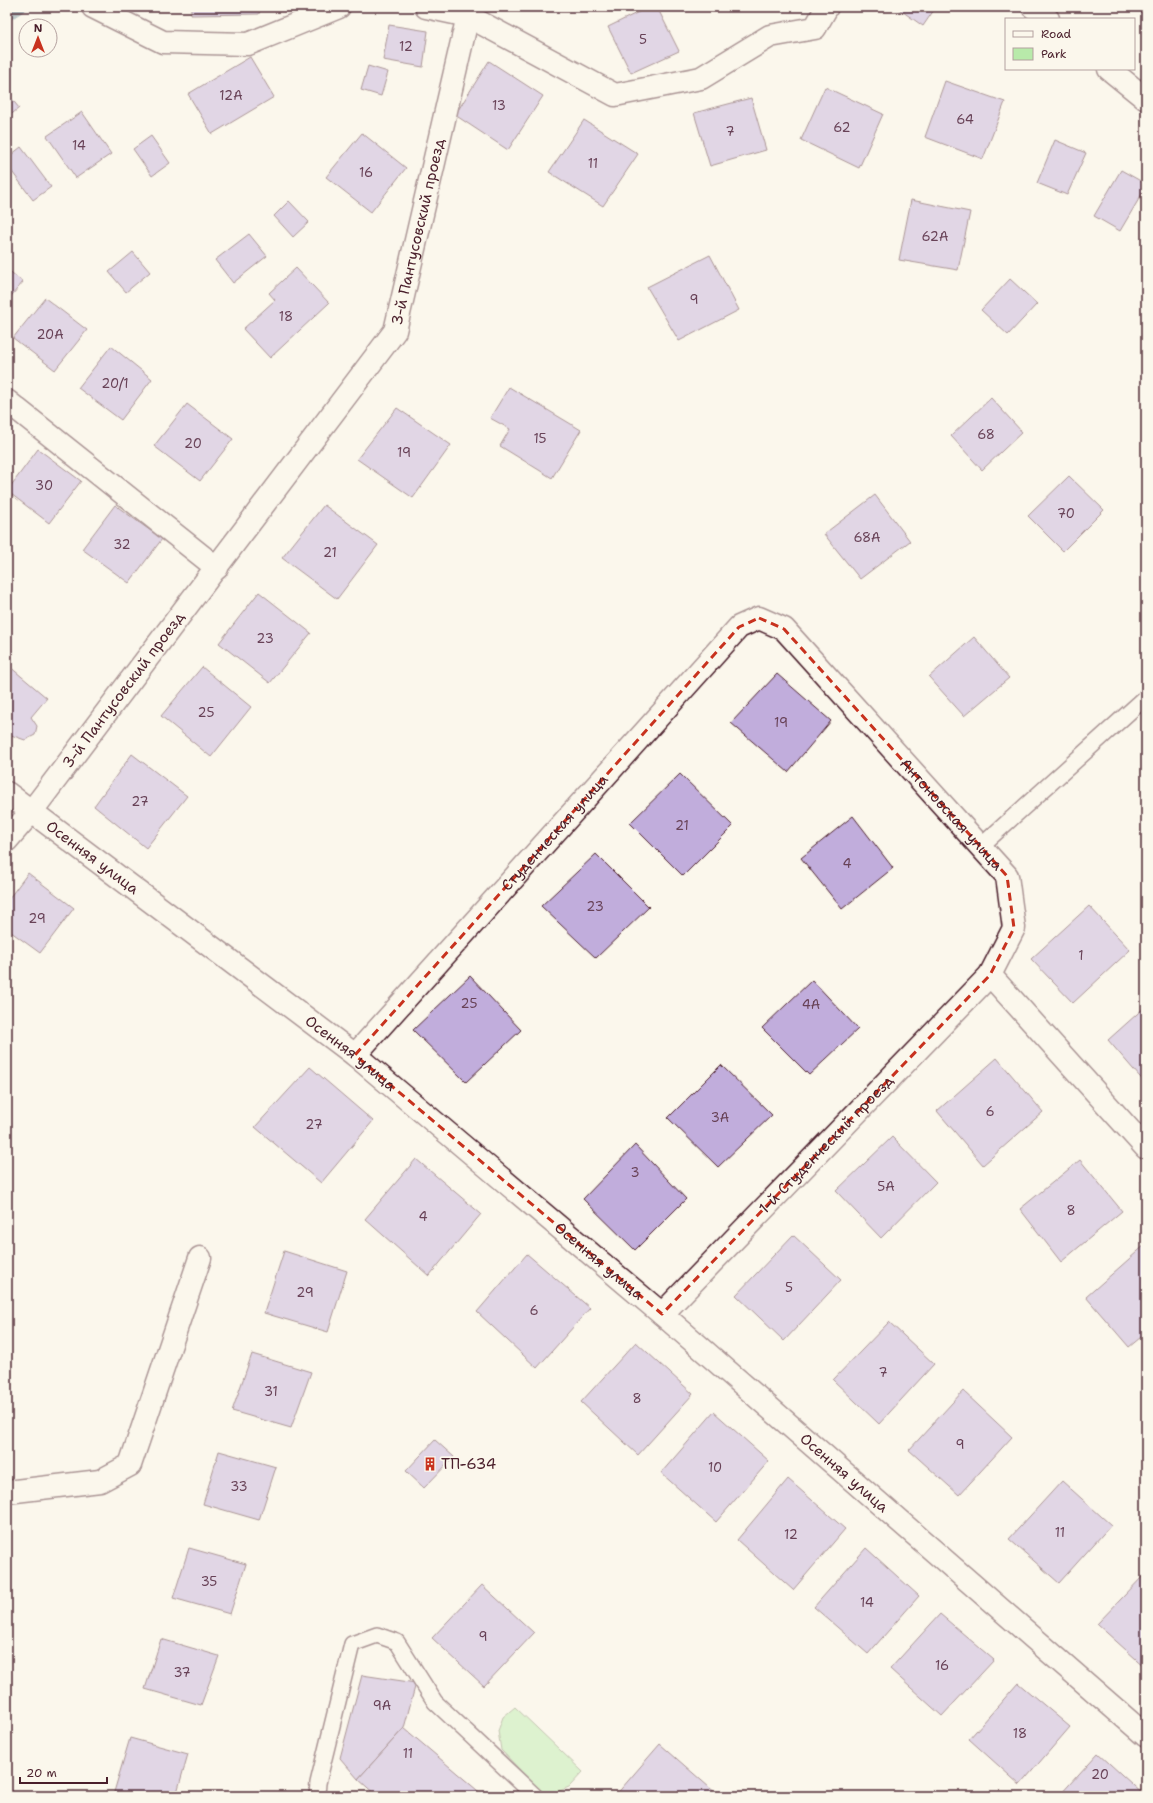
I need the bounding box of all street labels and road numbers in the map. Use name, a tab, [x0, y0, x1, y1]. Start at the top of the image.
street label: 3-й Пантусовский проезд	[387, 136, 449, 327]
street label: 3-й Пантусовский проезд	[58, 607, 189, 772]
street label: Антоновская улица	[895, 754, 1008, 875]
street label: Студенческая улица	[497, 769, 613, 895]
street label: Осенняя улица	[42, 816, 143, 899]
street label: Осенняя улица	[301, 1011, 401, 1096]
street label: 1-й Студенческий проезд	[754, 1070, 898, 1218]
street label: Осенняя улица	[550, 1217, 649, 1305]
street label: Осенняя улица	[796, 1429, 893, 1517]

